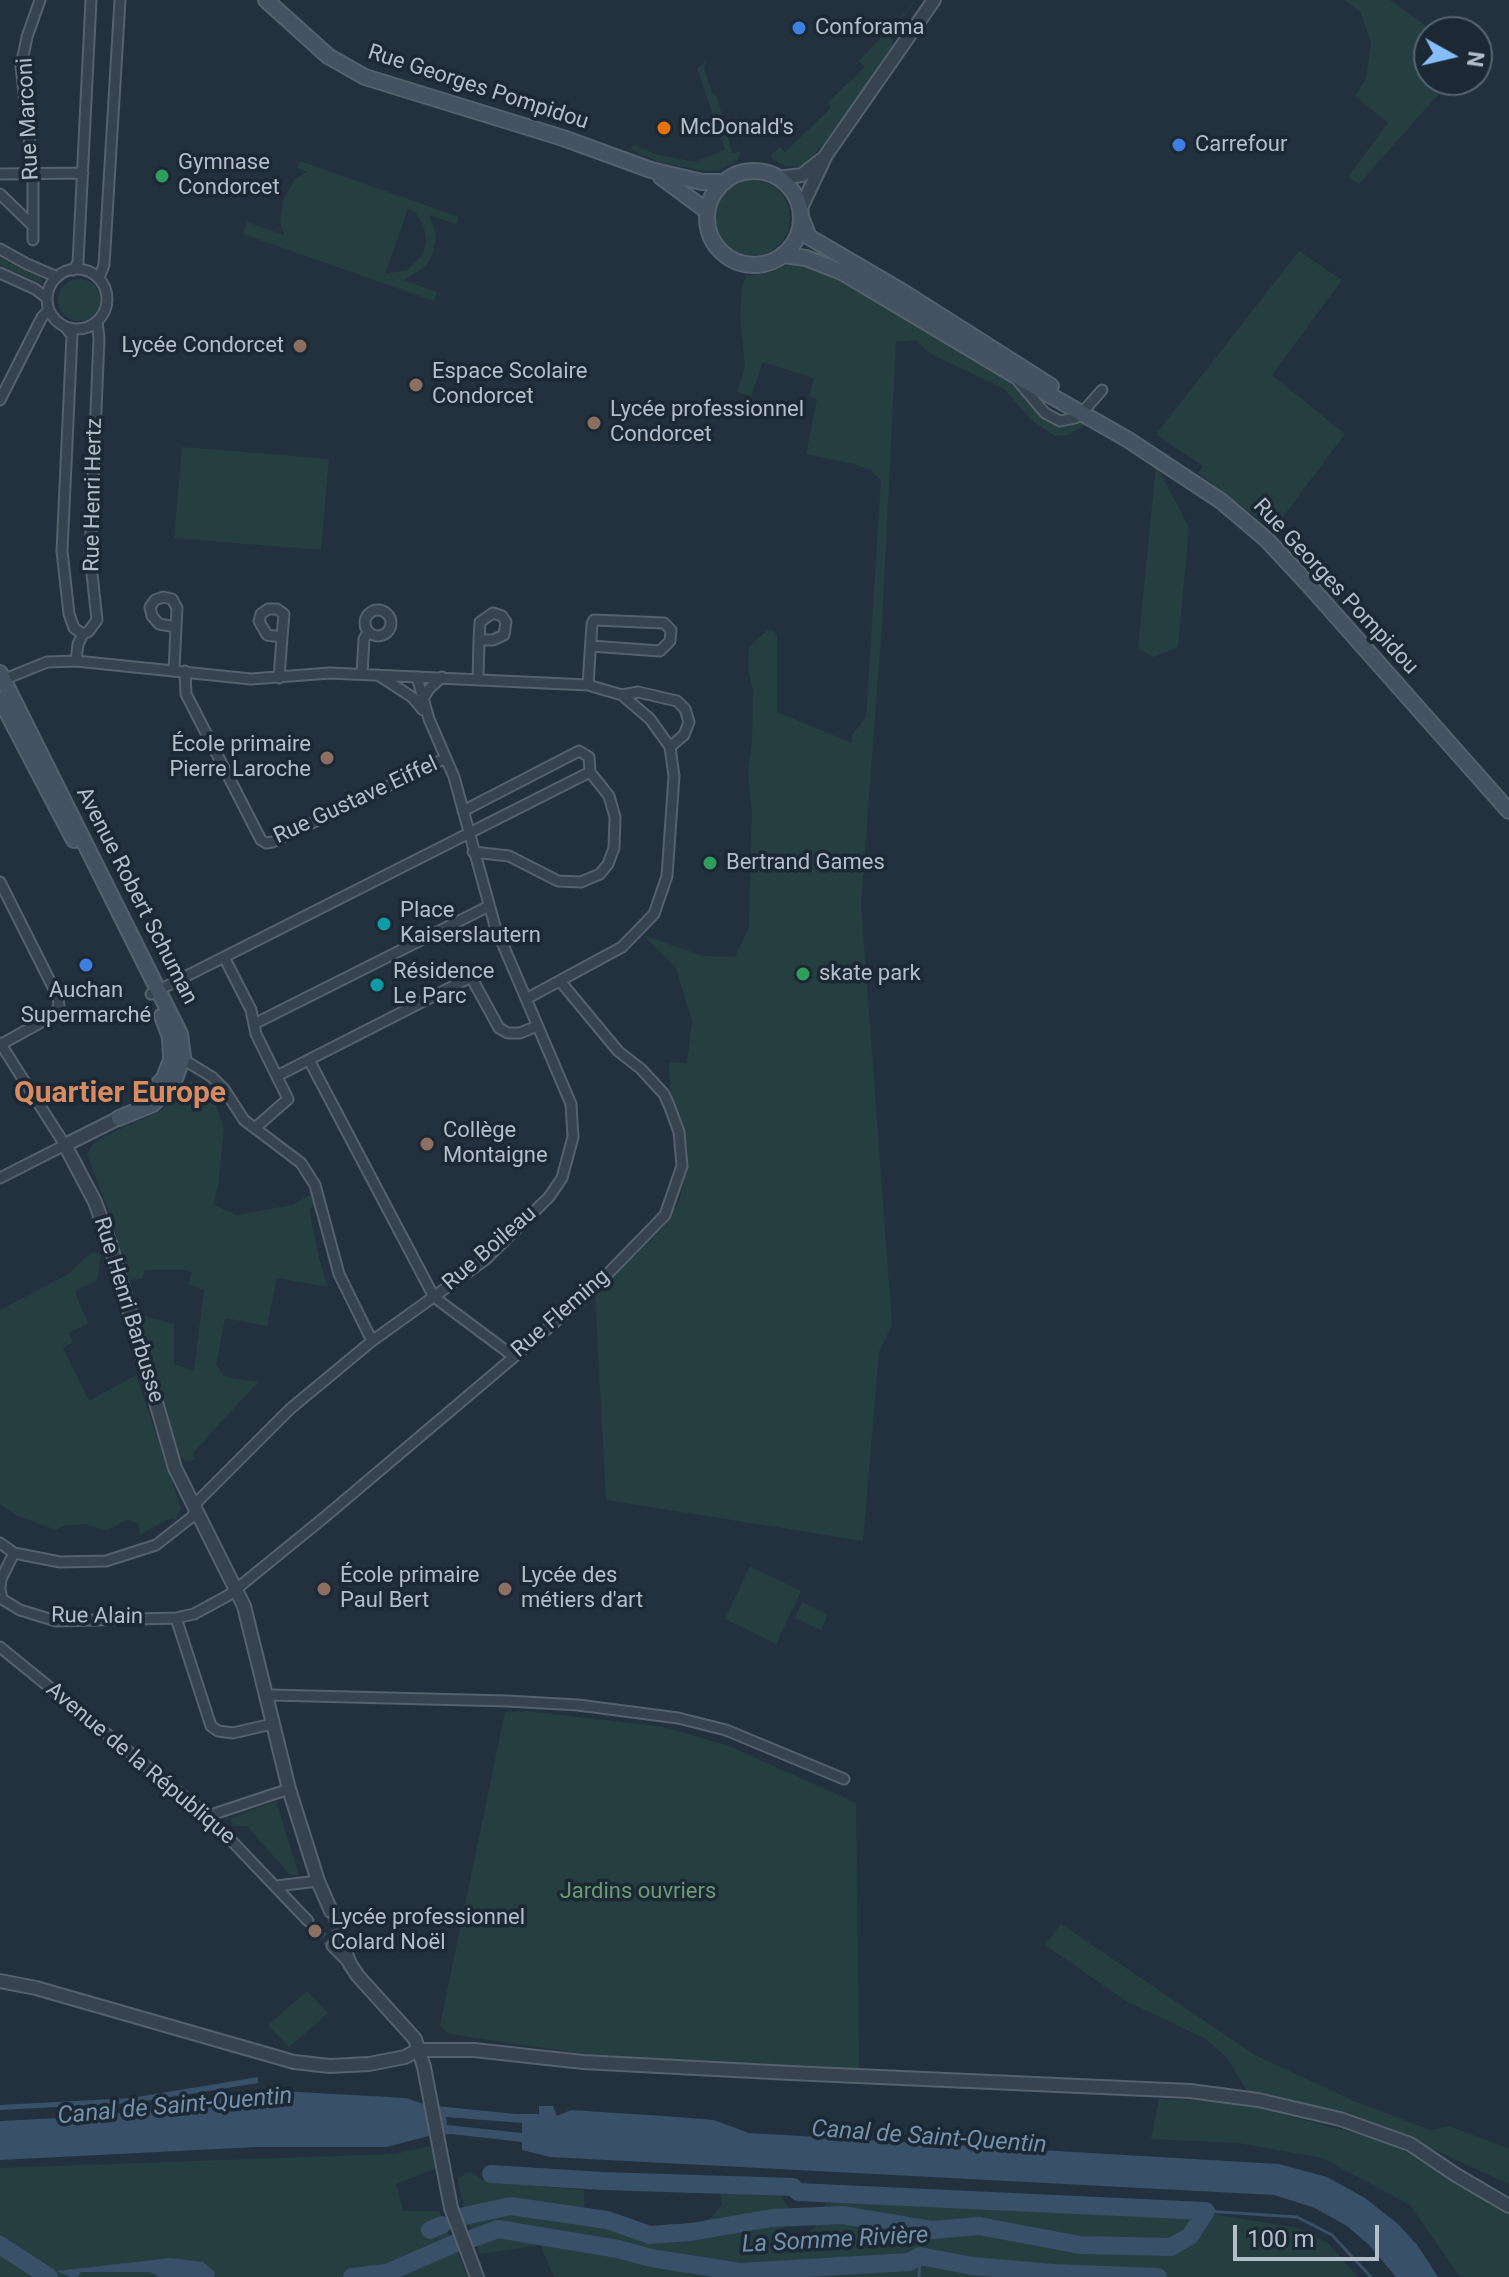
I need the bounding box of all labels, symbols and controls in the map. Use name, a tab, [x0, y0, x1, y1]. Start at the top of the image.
place label: Conforama	[815, 15, 924, 41]
north arrow	[1413, 16, 1493, 96]
marker: Conforama	[790, 19, 808, 37]
street label: Rue Georges Pompidou	[364, 40, 592, 136]
text: N	[1462, 50, 1489, 69]
street label: Rue Marconi	[13, 57, 45, 181]
place label: McDonald's	[680, 115, 794, 141]
marker: McDonald's	[655, 119, 673, 137]
place label: Carrefour	[1195, 132, 1287, 158]
marker: Carrefour	[1170, 136, 1188, 154]
place label: Gymnase Condorcet	[178, 150, 280, 202]
marker: Gymnase Condorcet	[153, 167, 171, 185]
place label: Lycée Condorcet	[121, 333, 284, 359]
marker: Lycée Condorcet	[291, 337, 309, 355]
place label: Espace Scolaire Condorcet	[432, 359, 588, 410]
marker: Espace Scolaire Condorcet	[407, 376, 425, 394]
place label: Lycée professionnel Condorcet	[610, 397, 804, 448]
marker: Lycée professionnel Condorcet	[585, 414, 603, 432]
street label: Rue Henri Hertz	[79, 418, 109, 572]
street label: Rue Georges Pompidou	[1247, 494, 1423, 680]
place label: École primaire Pierre Laroche	[169, 732, 311, 784]
marker: École primaire Pierre Laroche	[318, 749, 336, 767]
street label: Rue Gustave Eiffel	[270, 751, 442, 851]
street label: Avenue Robert Schuman	[70, 783, 202, 1009]
place label: Bertrand Games	[726, 850, 885, 876]
marker: Bertrand Games	[701, 854, 719, 872]
place label: Place Kaiserslautern	[400, 898, 541, 950]
marker: Place Kaiserslautern	[375, 915, 393, 933]
marker: Auchan Supermarché	[77, 956, 95, 974]
place label: Résidence Le Parc	[393, 959, 494, 1010]
place label: skate park	[819, 961, 921, 987]
marker: skate park	[794, 965, 812, 983]
marker: Résidence Le Parc	[368, 976, 386, 994]
place label: Auchan Supermarché	[21, 978, 151, 1030]
district label: Quartier Europe	[14, 1076, 226, 1112]
place label: Collège Montaigne	[443, 1118, 548, 1170]
marker: Collège Montaigne	[418, 1135, 436, 1153]
street label: Rue Boileau	[438, 1201, 542, 1297]
street label: Rue Henri Barbusse	[87, 1214, 169, 1406]
street label: Rue Fleming	[507, 1264, 615, 1364]
place label: École primaire Paul Bert	[340, 1563, 480, 1614]
place label: Lycée des métiers d'art	[521, 1563, 643, 1614]
marker: École primaire Paul Bert	[315, 1580, 333, 1598]
marker: Lycée des métiers d'art	[496, 1580, 514, 1598]
street label: Rue Alain	[51, 1603, 143, 1631]
street label: Avenue de la République	[40, 1677, 240, 1851]
park label: Jardins ouvriers	[560, 1879, 716, 1905]
place label: Lycée professionnel Colard Noël	[331, 1905, 525, 1956]
marker: Lycée professionnel Colard Noël	[306, 1922, 324, 1940]
water label: Canal de Saint-Quentin	[56, 2082, 294, 2132]
water label: Canal de Saint-Quentin	[811, 2115, 1047, 2161]
scale bar	[1237, 2209, 1383, 2259]
water label: La Somme Rivière	[741, 2222, 929, 2260]
text: 100 m	[1247, 2225, 1314, 2253]

